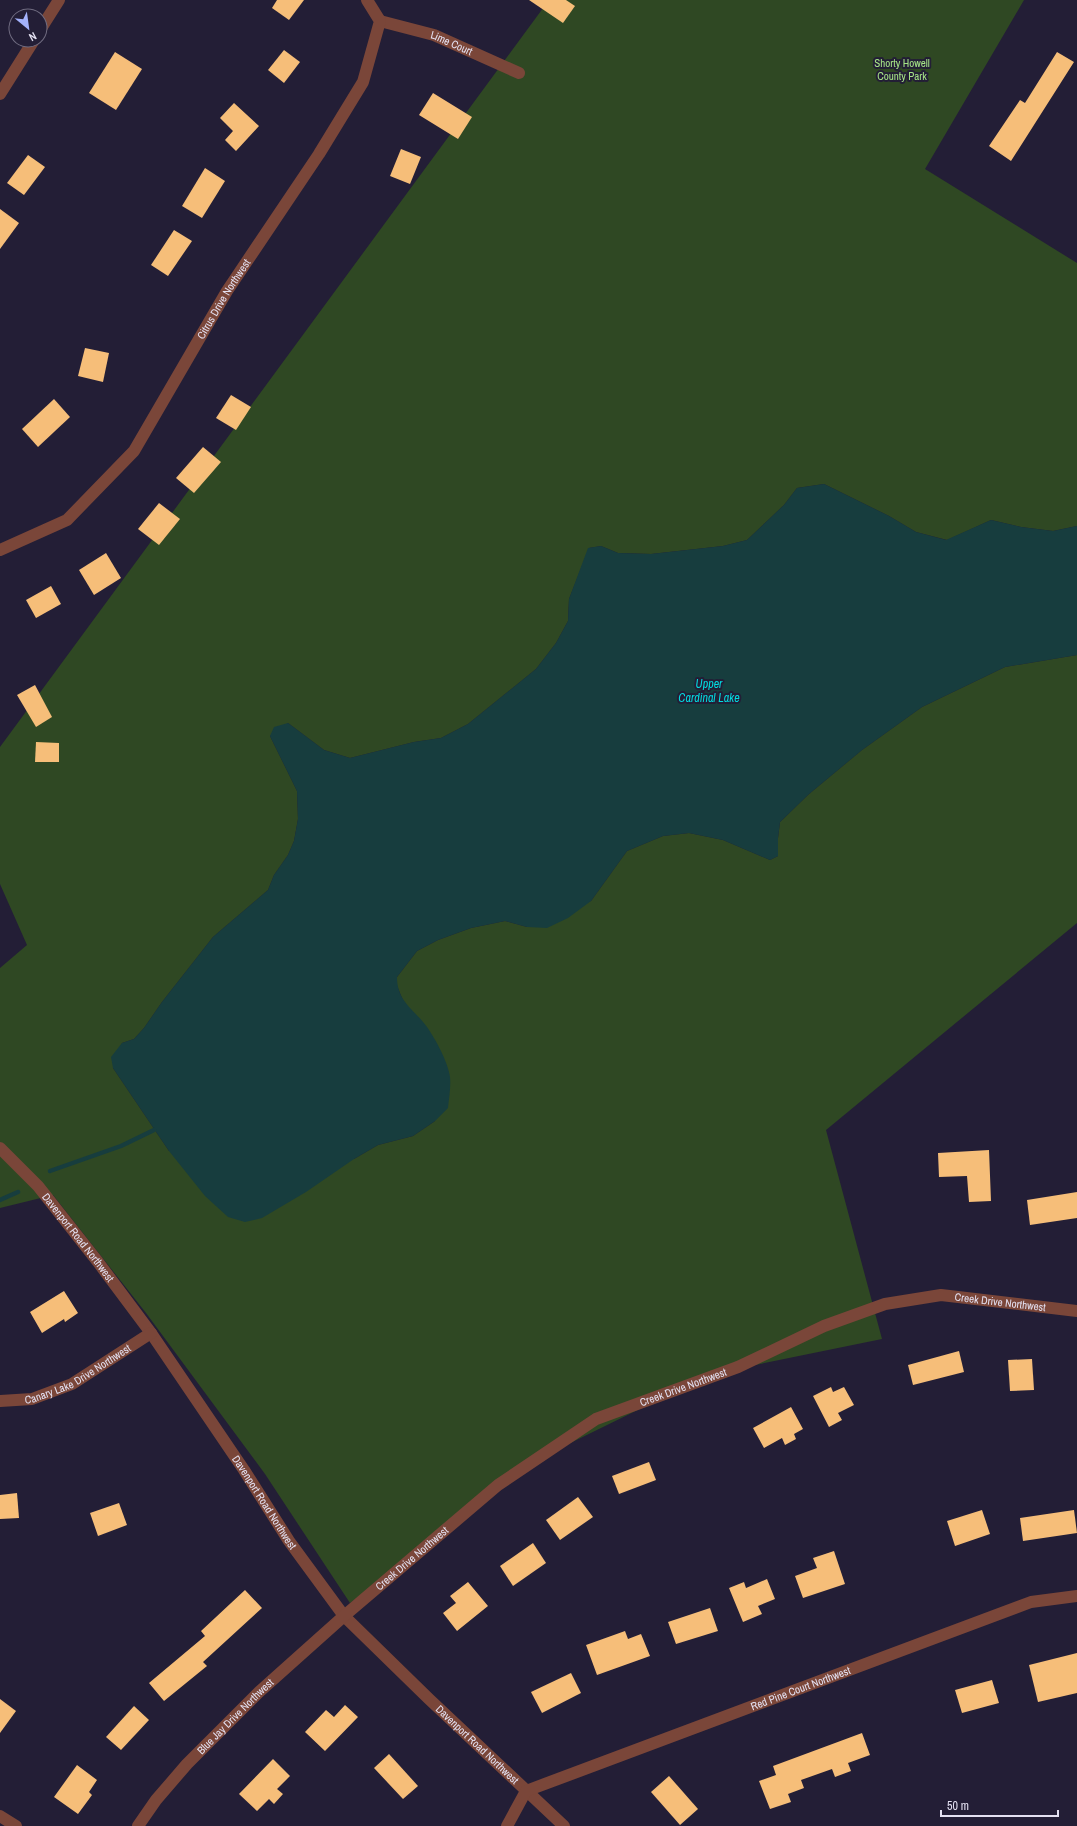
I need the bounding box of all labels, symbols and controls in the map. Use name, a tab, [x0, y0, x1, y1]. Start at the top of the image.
north arrow	[8, 8, 48, 48]
street label: Lime Court	[429, 27, 475, 59]
text: N	[27, 29, 39, 44]
park label: Shorty Howell County Park	[874, 56, 930, 83]
street label: Citrus Drive Northwest	[194, 256, 254, 342]
water label: Upper Cardinal Lake	[678, 676, 740, 706]
street label: Davenport Road Northwest	[39, 1190, 118, 1285]
street label: Creek Drive Northwest	[954, 1290, 1047, 1314]
street label: Canary Lake Drive Northwest	[24, 1341, 134, 1406]
street label: Creek Drive Northwest	[638, 1365, 729, 1409]
street label: Davenport Road Northwest	[229, 1453, 300, 1553]
street label: Creek Drive Northwest	[372, 1523, 452, 1593]
street label: Red Pine Court Northwest	[749, 1663, 853, 1713]
street label: Blue Jay Drive Northwest	[194, 1675, 277, 1757]
street label: Davenport Road Northwest	[433, 1702, 522, 1787]
scale bar	[941, 1792, 1058, 1818]
text: 50 m	[947, 1798, 969, 1814]

